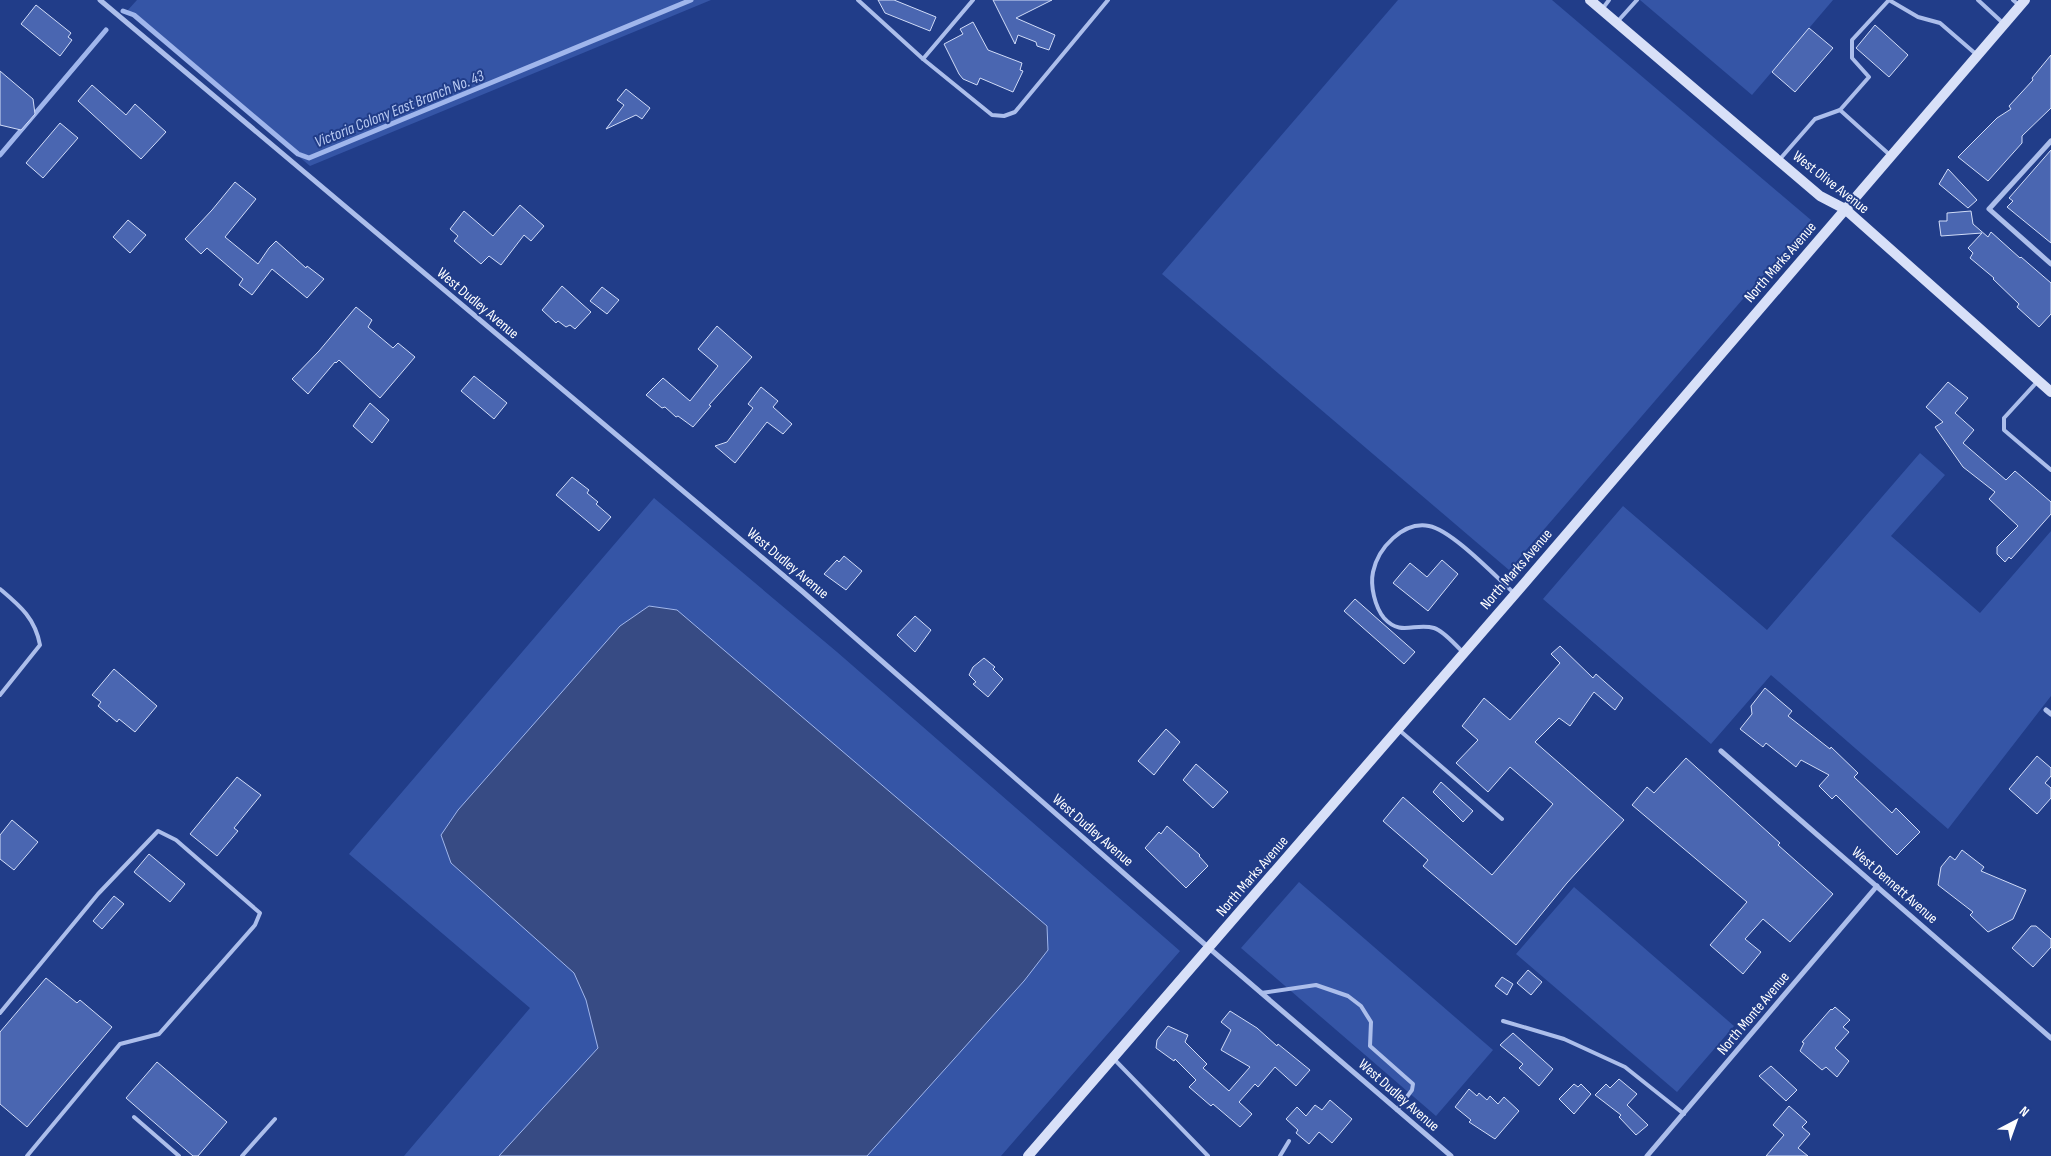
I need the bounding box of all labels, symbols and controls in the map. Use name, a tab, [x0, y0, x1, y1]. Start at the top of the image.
water label: Victoria Colony East Branch No. 43	[312, 67, 487, 152]
street label: West Olive Avenue	[1789, 147, 1873, 218]
street label: North Marks Avenue	[1740, 218, 1821, 307]
street label: West Dudley Avenue	[433, 264, 523, 343]
street label: West Dudley Avenue	[743, 524, 833, 603]
street label: North Marks Avenue	[1476, 525, 1557, 614]
street label: West Dudley Avenue	[1048, 790, 1137, 871]
street label: North Marks Avenue	[1212, 832, 1293, 921]
street label: West Dennett Avenue	[1848, 843, 1942, 928]
street label: North Monte Avenue	[1713, 968, 1794, 1059]
street label: West Dudley Avenue	[1354, 1055, 1443, 1136]
north arrow	[1991, 1096, 2041, 1146]
text: N	[2016, 1103, 2033, 1120]

